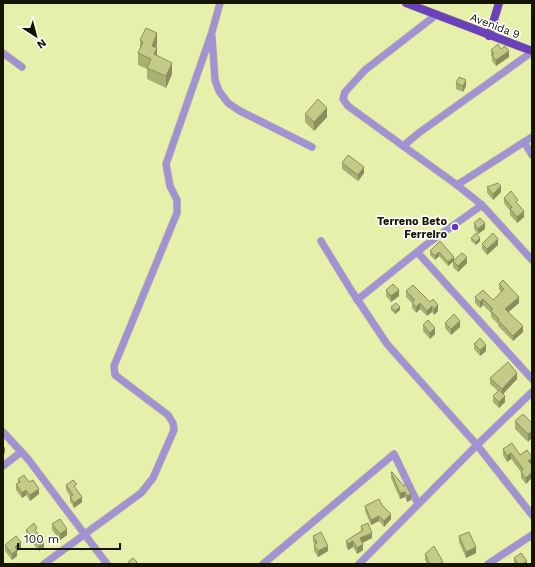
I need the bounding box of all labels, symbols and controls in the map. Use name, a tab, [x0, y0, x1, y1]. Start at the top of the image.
street label: Avenida 9	[468, 11, 522, 41]
north arrow	[16, 16, 56, 56]
text: N	[34, 36, 49, 51]
place label: Terreno Beto Ferreiro	[377, 215, 447, 241]
marker: Terreno Beto Ferreiro	[450, 222, 460, 232]
scale bar	[18, 525, 120, 551]
text: 100 m	[24, 532, 59, 546]

